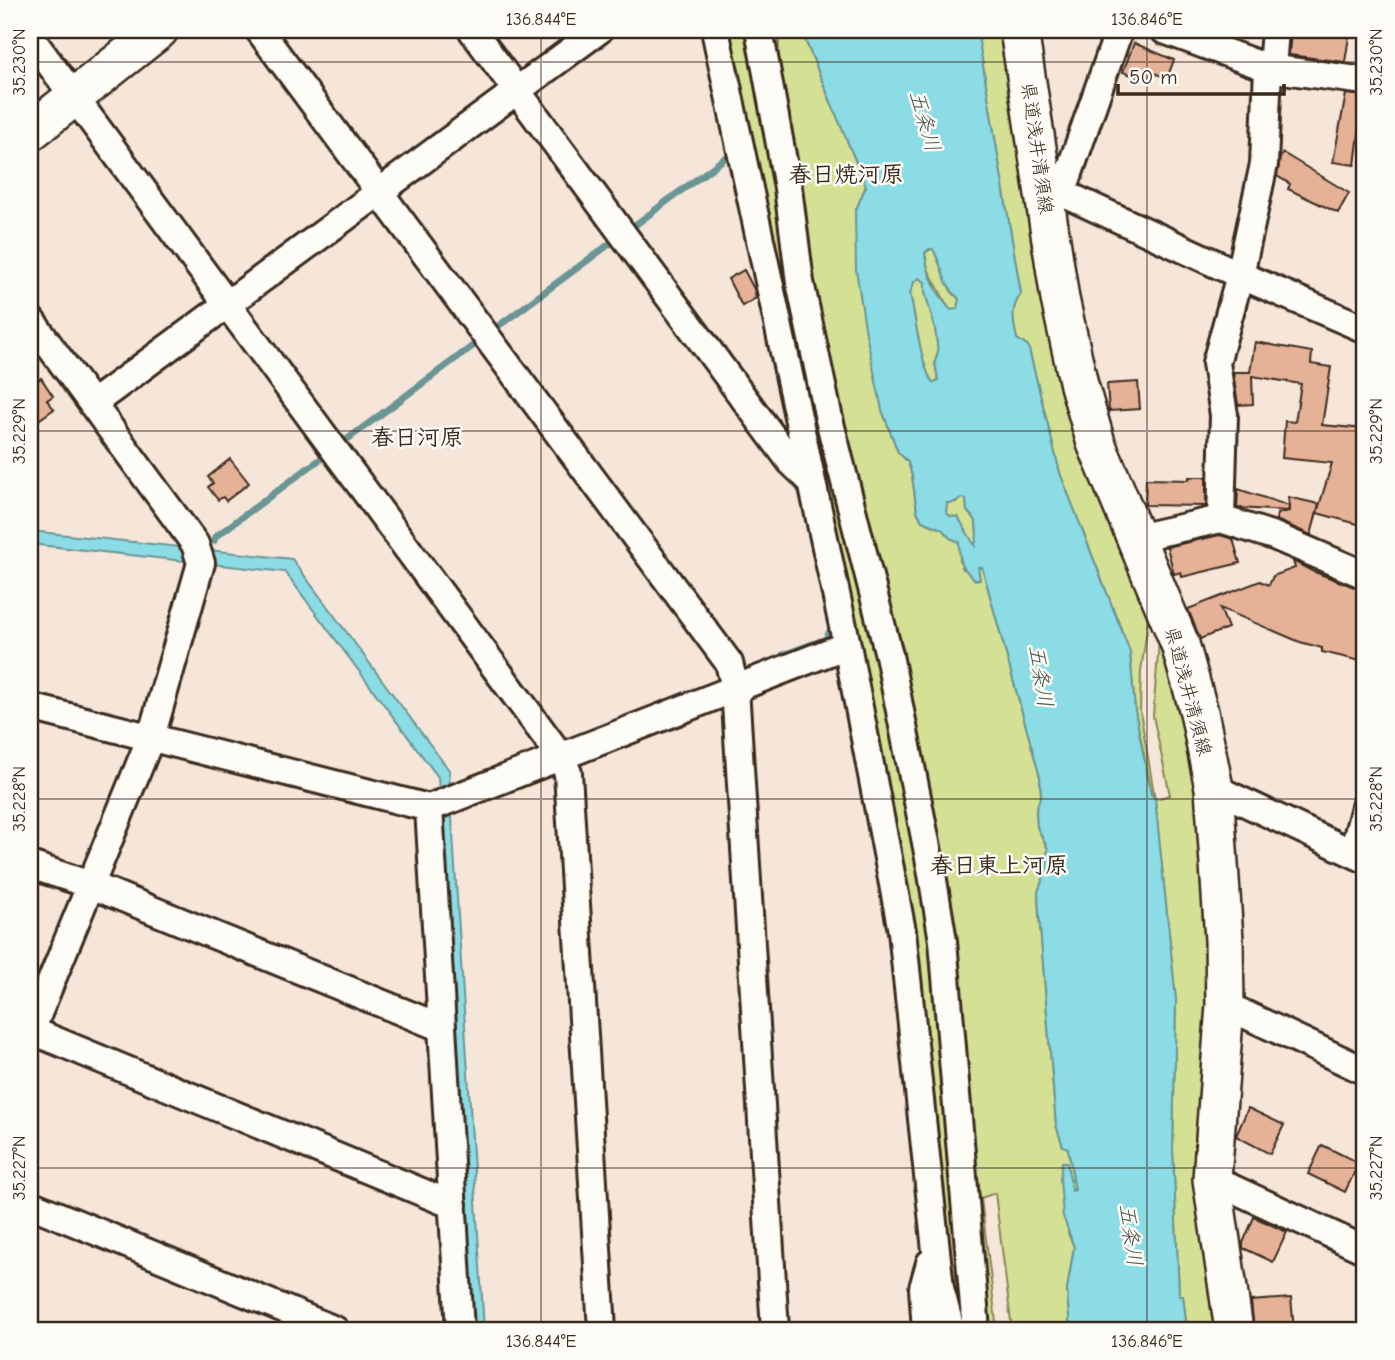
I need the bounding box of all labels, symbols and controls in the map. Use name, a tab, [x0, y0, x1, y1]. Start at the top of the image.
text: 136.844°E	[506, 9, 577, 30]
text: 136.846°E	[1111, 9, 1183, 30]
text: 35.230°N	[9, 28, 30, 96]
text: 35.230°N	[1366, 28, 1387, 96]
scale bar	[1118, 52, 1285, 96]
text: 50 m	[1129, 65, 1178, 89]
street label: 県道浅井清須線	[1017, 81, 1057, 216]
water label: 五条川	[905, 87, 945, 155]
district label: 春日焼河原	[789, 161, 904, 188]
text: 35.229°N	[9, 398, 30, 464]
text: 35.229°N	[1366, 398, 1387, 464]
district label: 春日河原	[371, 424, 463, 451]
street label: 県道浅井清須線	[1160, 624, 1216, 758]
water label: 五条川	[1024, 643, 1058, 709]
text: 35.228°N	[9, 766, 30, 832]
text: 35.228°N	[1366, 766, 1387, 832]
district label: 春日東上河原	[930, 852, 1068, 879]
text: 35.227°N	[9, 1135, 30, 1201]
text: 35.227°N	[1366, 1135, 1387, 1201]
water label: 五条川	[1115, 1202, 1147, 1268]
text: 136.844°E	[506, 1331, 577, 1352]
text: 136.846°E	[1111, 1331, 1183, 1352]

